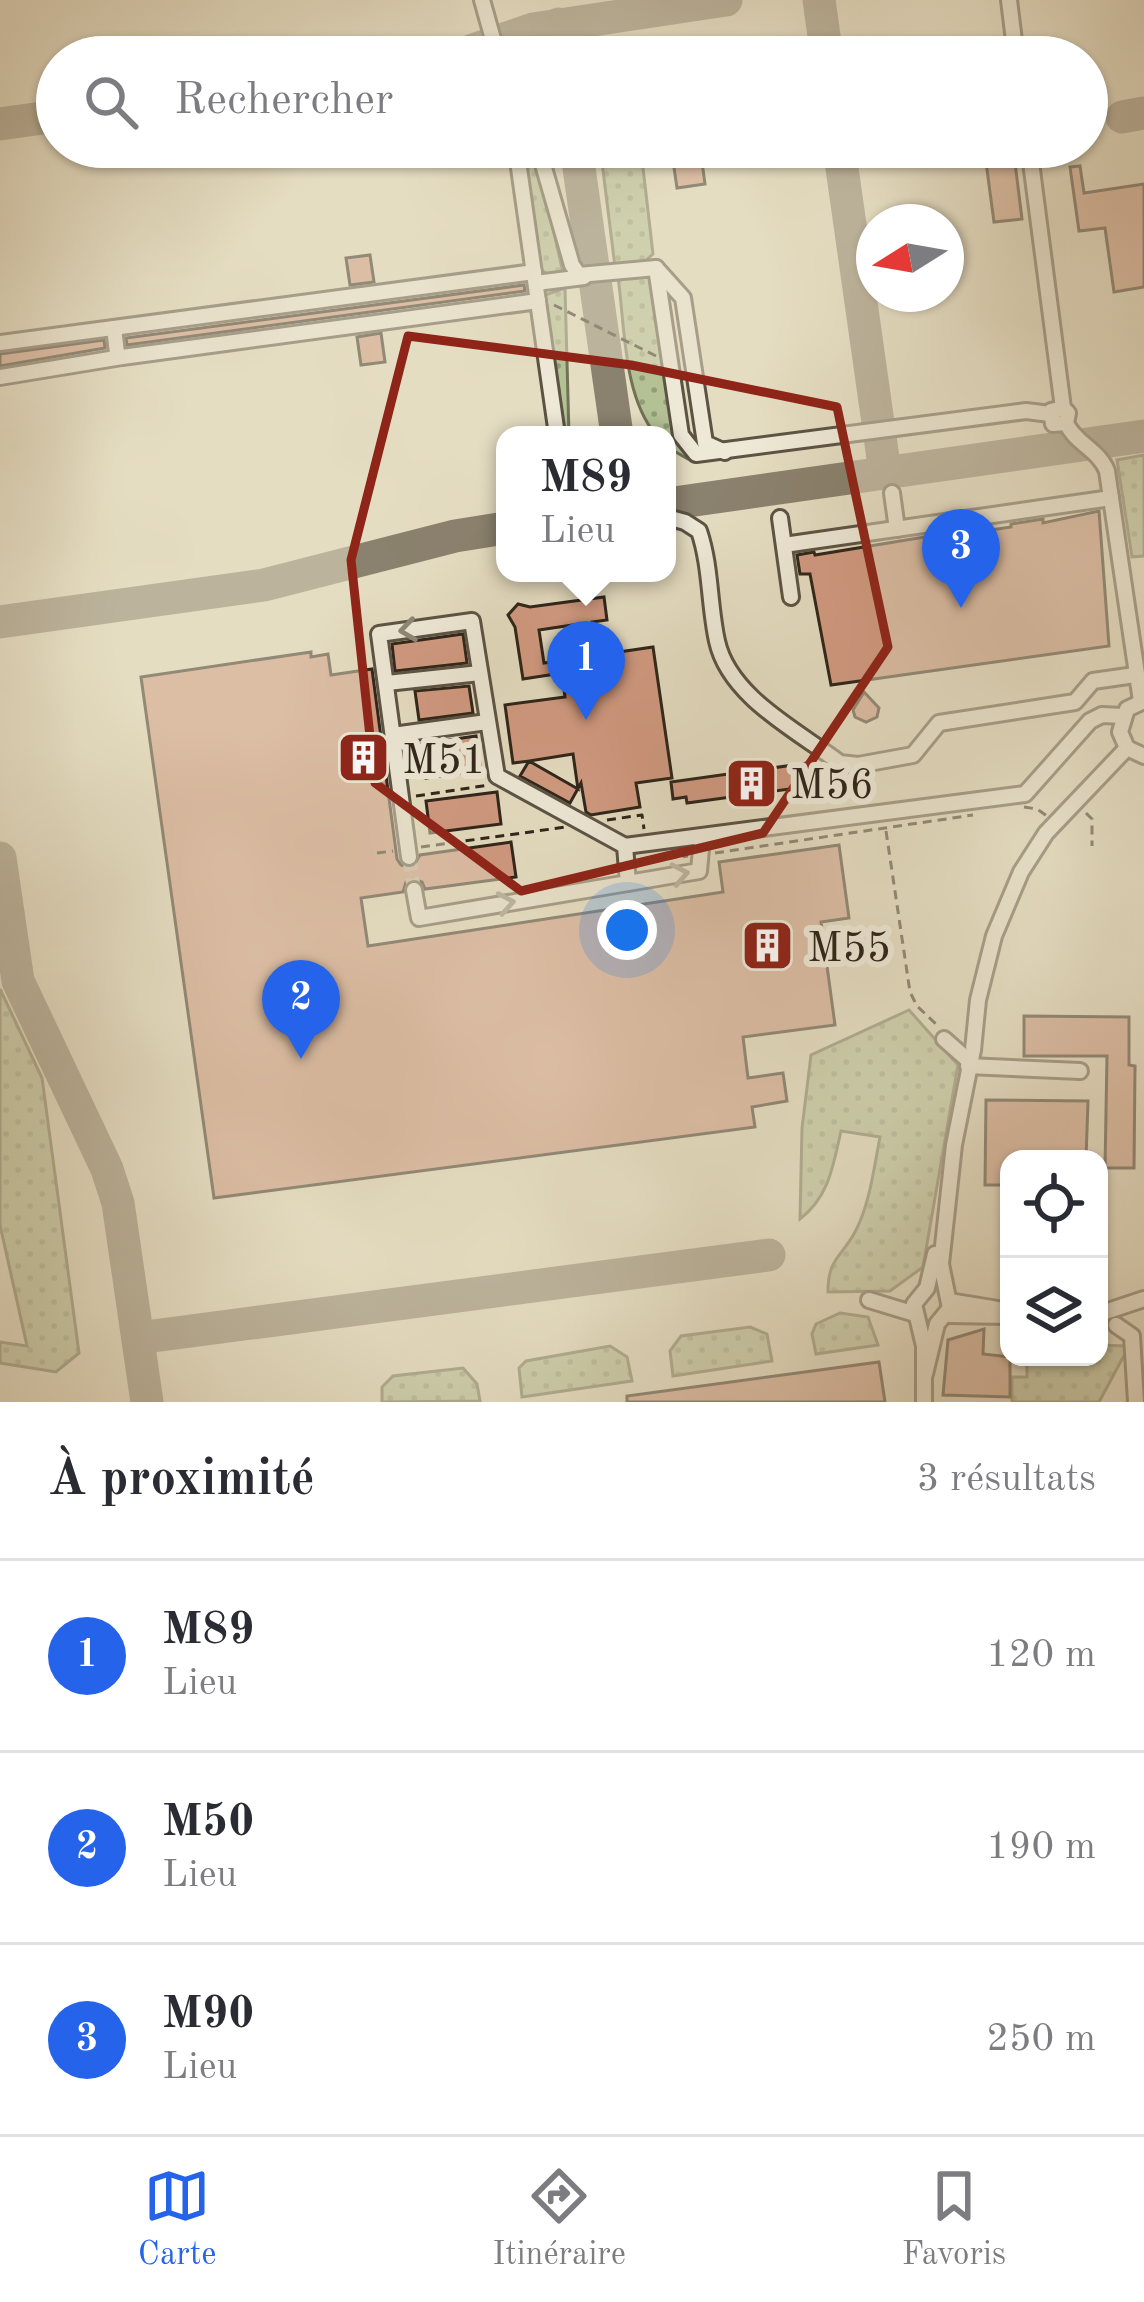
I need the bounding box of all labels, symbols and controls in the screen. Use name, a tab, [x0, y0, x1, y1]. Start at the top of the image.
search box	[36, 36, 1108, 168]
icon: search	[78, 69, 144, 135]
text: Rechercher	[174, 79, 393, 124]
north arrow	[856, 204, 964, 312]
popup	[496, 426, 676, 582]
text: M89	[540, 457, 632, 502]
pin: 3	[922, 509, 1000, 608]
text: Lieu	[540, 512, 615, 551]
one-way arrow	[399, 616, 418, 642]
pin: 1	[547, 621, 625, 720]
building icon: M51	[335, 730, 391, 786]
place label: M51	[402, 741, 486, 783]
building icon: M56	[723, 755, 779, 811]
place label: M56	[790, 766, 874, 808]
one-way arrow	[670, 862, 690, 888]
one-way arrow	[496, 892, 516, 917]
your location	[597, 900, 657, 960]
building icon: M55	[740, 918, 796, 974]
place label: M55	[807, 929, 891, 971]
pin: 2	[262, 960, 340, 1059]
map controls	[1000, 1150, 1108, 1366]
button: locate	[1000, 1150, 1108, 1258]
button: layers	[1000, 1258, 1108, 1366]
text: À proximité	[48, 1455, 315, 1506]
text: 3 résultats	[917, 1460, 1096, 1499]
text: M89	[162, 1609, 254, 1654]
text: 1	[76, 1636, 98, 1675]
text: 120 m	[986, 1636, 1096, 1675]
text: Lieu	[162, 1664, 237, 1703]
text: M50	[162, 1801, 254, 1846]
text: 2	[76, 1828, 98, 1867]
text: 190 m	[986, 1828, 1096, 1867]
text: Lieu	[162, 1856, 237, 1895]
text: M90	[162, 1993, 254, 2038]
text: 3	[76, 2020, 98, 2059]
text: 250 m	[986, 2020, 1096, 2059]
text: Lieu	[162, 2048, 237, 2087]
tab: Carte	[138, 2163, 217, 2276]
tab: Itinéraire	[492, 2163, 626, 2276]
tab: Favoris	[902, 2163, 1006, 2276]

